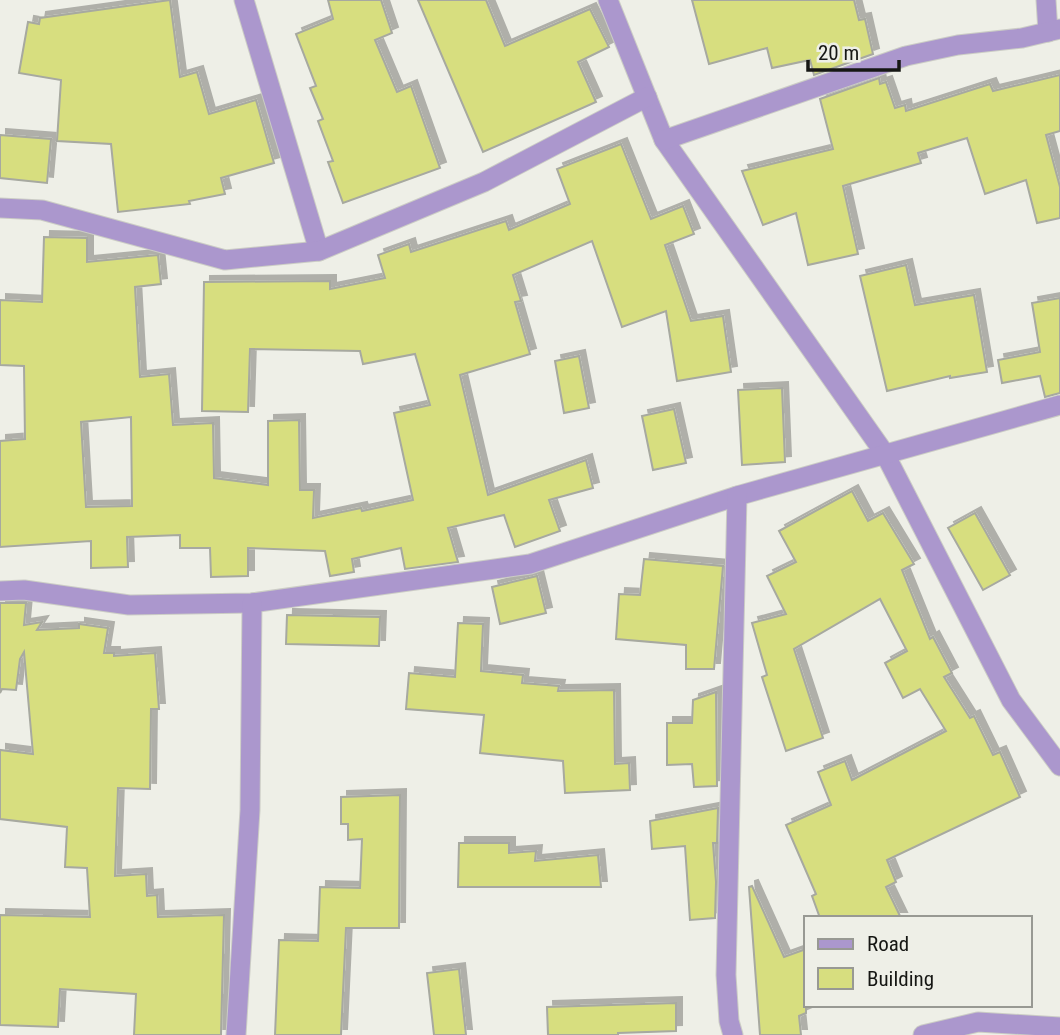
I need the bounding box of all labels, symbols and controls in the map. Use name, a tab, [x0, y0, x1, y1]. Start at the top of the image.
scale bar	[808, 28, 899, 72]
text: 20 m	[818, 41, 859, 65]
legend	[804, 916, 1032, 1007]
text: Road	[867, 932, 909, 956]
text: Building	[867, 967, 934, 991]

